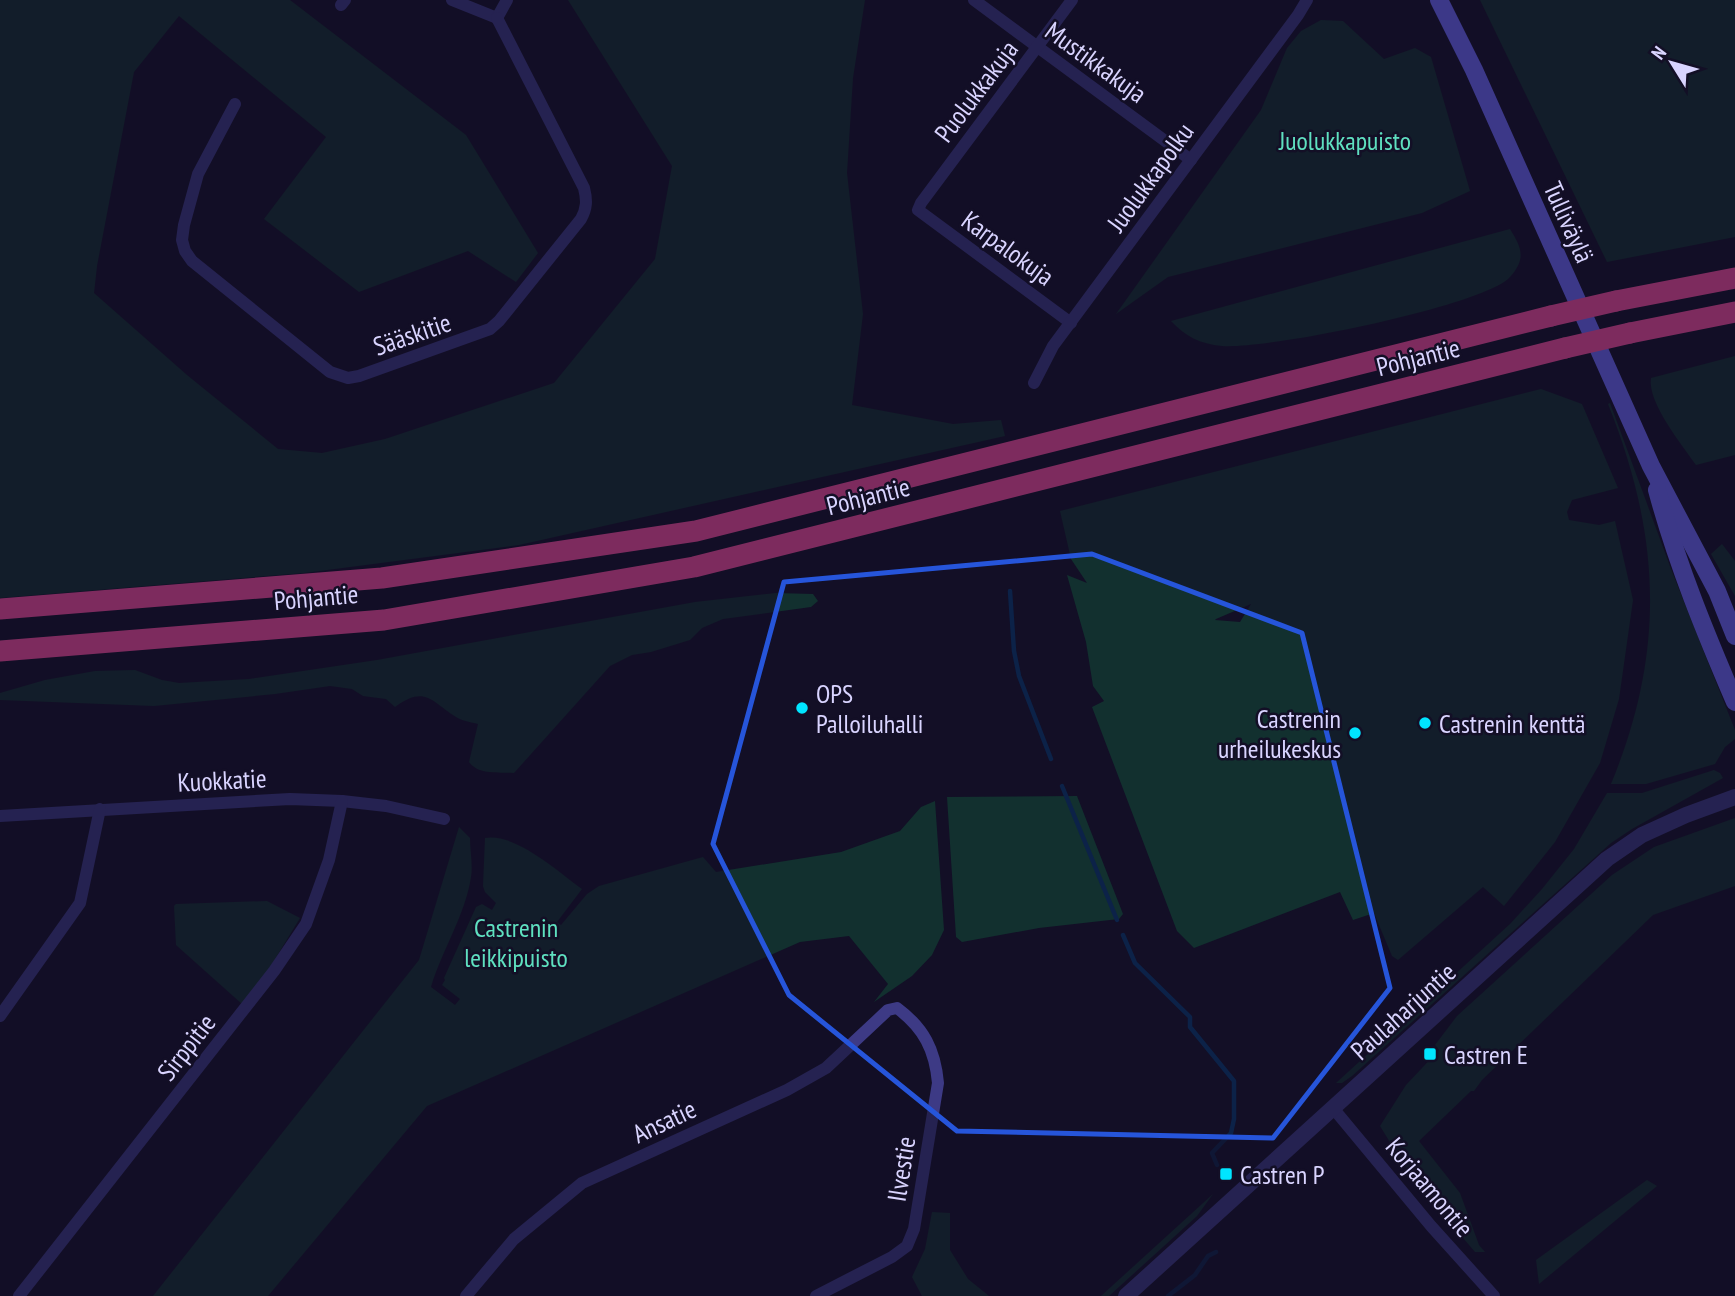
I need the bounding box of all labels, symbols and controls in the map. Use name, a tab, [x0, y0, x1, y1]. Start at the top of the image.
street label: Mustikkakuja	[1039, 14, 1153, 110]
north arrow	[1637, 28, 1707, 98]
street label: Puolukkakuja	[927, 34, 1025, 148]
text: N	[1646, 41, 1671, 64]
street label: Juolukkapolku	[1099, 116, 1201, 239]
park label: Juolukkapuisto	[1278, 124, 1411, 157]
street label: Tulliväylä	[1537, 176, 1601, 268]
street label: Karpalokuja	[955, 203, 1061, 293]
street label: Sääskitie	[369, 305, 455, 363]
street label: Pohjantie	[1373, 331, 1463, 383]
street label: Pohjantie	[823, 470, 913, 522]
street label: Pohjantie	[272, 577, 360, 617]
place label: OPS Palloiluhalli	[816, 677, 923, 740]
marker: OPS Palloiluhalli	[794, 700, 810, 716]
place label: Castrenin urheilukeskus	[1218, 702, 1341, 765]
place label: Castrenin kenttä	[1439, 707, 1585, 740]
marker: Castrenin kenttä	[1417, 715, 1433, 731]
marker: Castrenin urheilukeskus	[1347, 725, 1363, 741]
street label: Kuokkatie	[177, 761, 267, 799]
park label: Castrenin leikkipuisto	[464, 911, 568, 974]
street label: Paulaharjuntie	[1344, 955, 1462, 1067]
street label: Sirppitie	[150, 1007, 222, 1087]
place label: Castren E	[1444, 1038, 1528, 1071]
marker: Castren E	[1422, 1046, 1438, 1062]
street label: Ansatie	[627, 1092, 701, 1150]
street label: Korjaamontie	[1379, 1131, 1481, 1243]
street label: Ilvestie	[880, 1134, 922, 1204]
place label: Castren P	[1240, 1158, 1324, 1191]
marker: Castren P	[1218, 1166, 1234, 1182]

